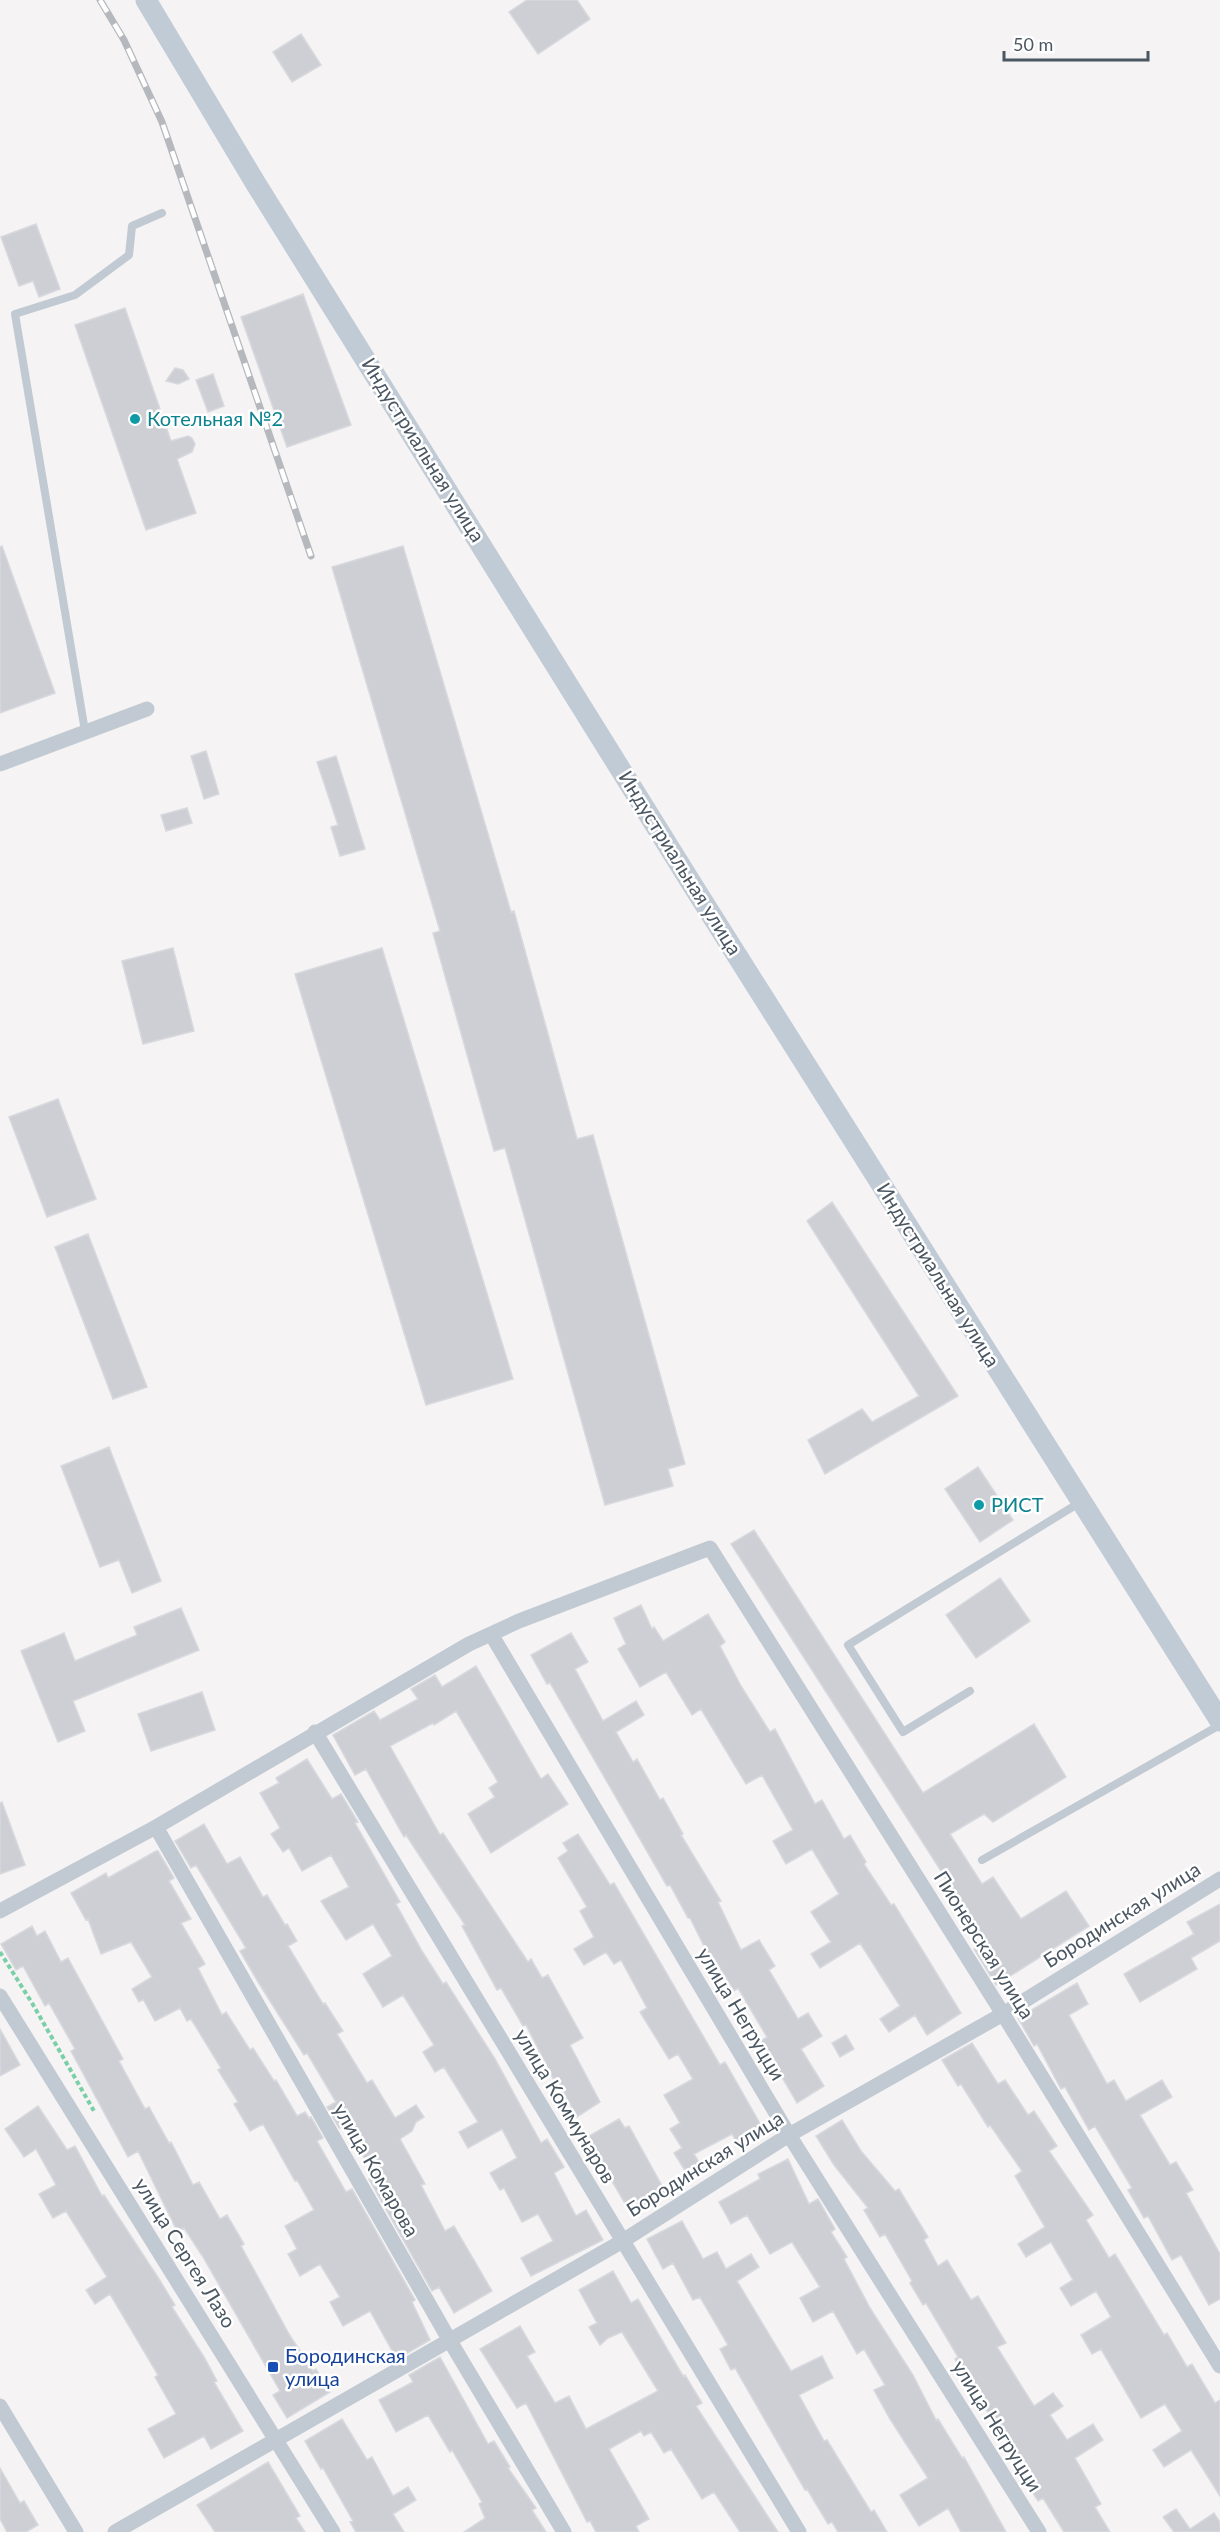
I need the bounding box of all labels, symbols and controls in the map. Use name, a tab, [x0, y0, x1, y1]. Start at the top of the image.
scale bar	[1004, 24, 1148, 62]
text: 50 m	[1013, 33, 1053, 55]
street label: Индустриальная улица	[357, 353, 490, 546]
place label: Котельная №2	[147, 406, 283, 430]
marker: Котельная №2	[128, 412, 142, 426]
street label: Индустриальная улица	[614, 766, 747, 959]
street label: Индустриальная улица	[872, 1178, 1005, 1371]
place label: РИСТ	[991, 1492, 1044, 1516]
marker: РИСТ	[972, 1498, 986, 1512]
street label: Бородинская улица	[1039, 1856, 1204, 1972]
street label: Пионерская улица	[930, 1866, 1040, 2023]
street label: улица Негруцци	[693, 1943, 791, 2084]
street label: улица Коммунаров	[510, 2024, 621, 2187]
street label: улица Комарова	[329, 2098, 425, 2241]
street label: Бородинская улица	[622, 2105, 787, 2221]
street label: улица Сергея Лазо	[130, 2173, 242, 2332]
place label: Бородинская улица	[285, 2343, 406, 2390]
street label: улица Негруцци	[948, 2355, 1048, 2496]
marker: Бородинская улица	[266, 2360, 280, 2374]

